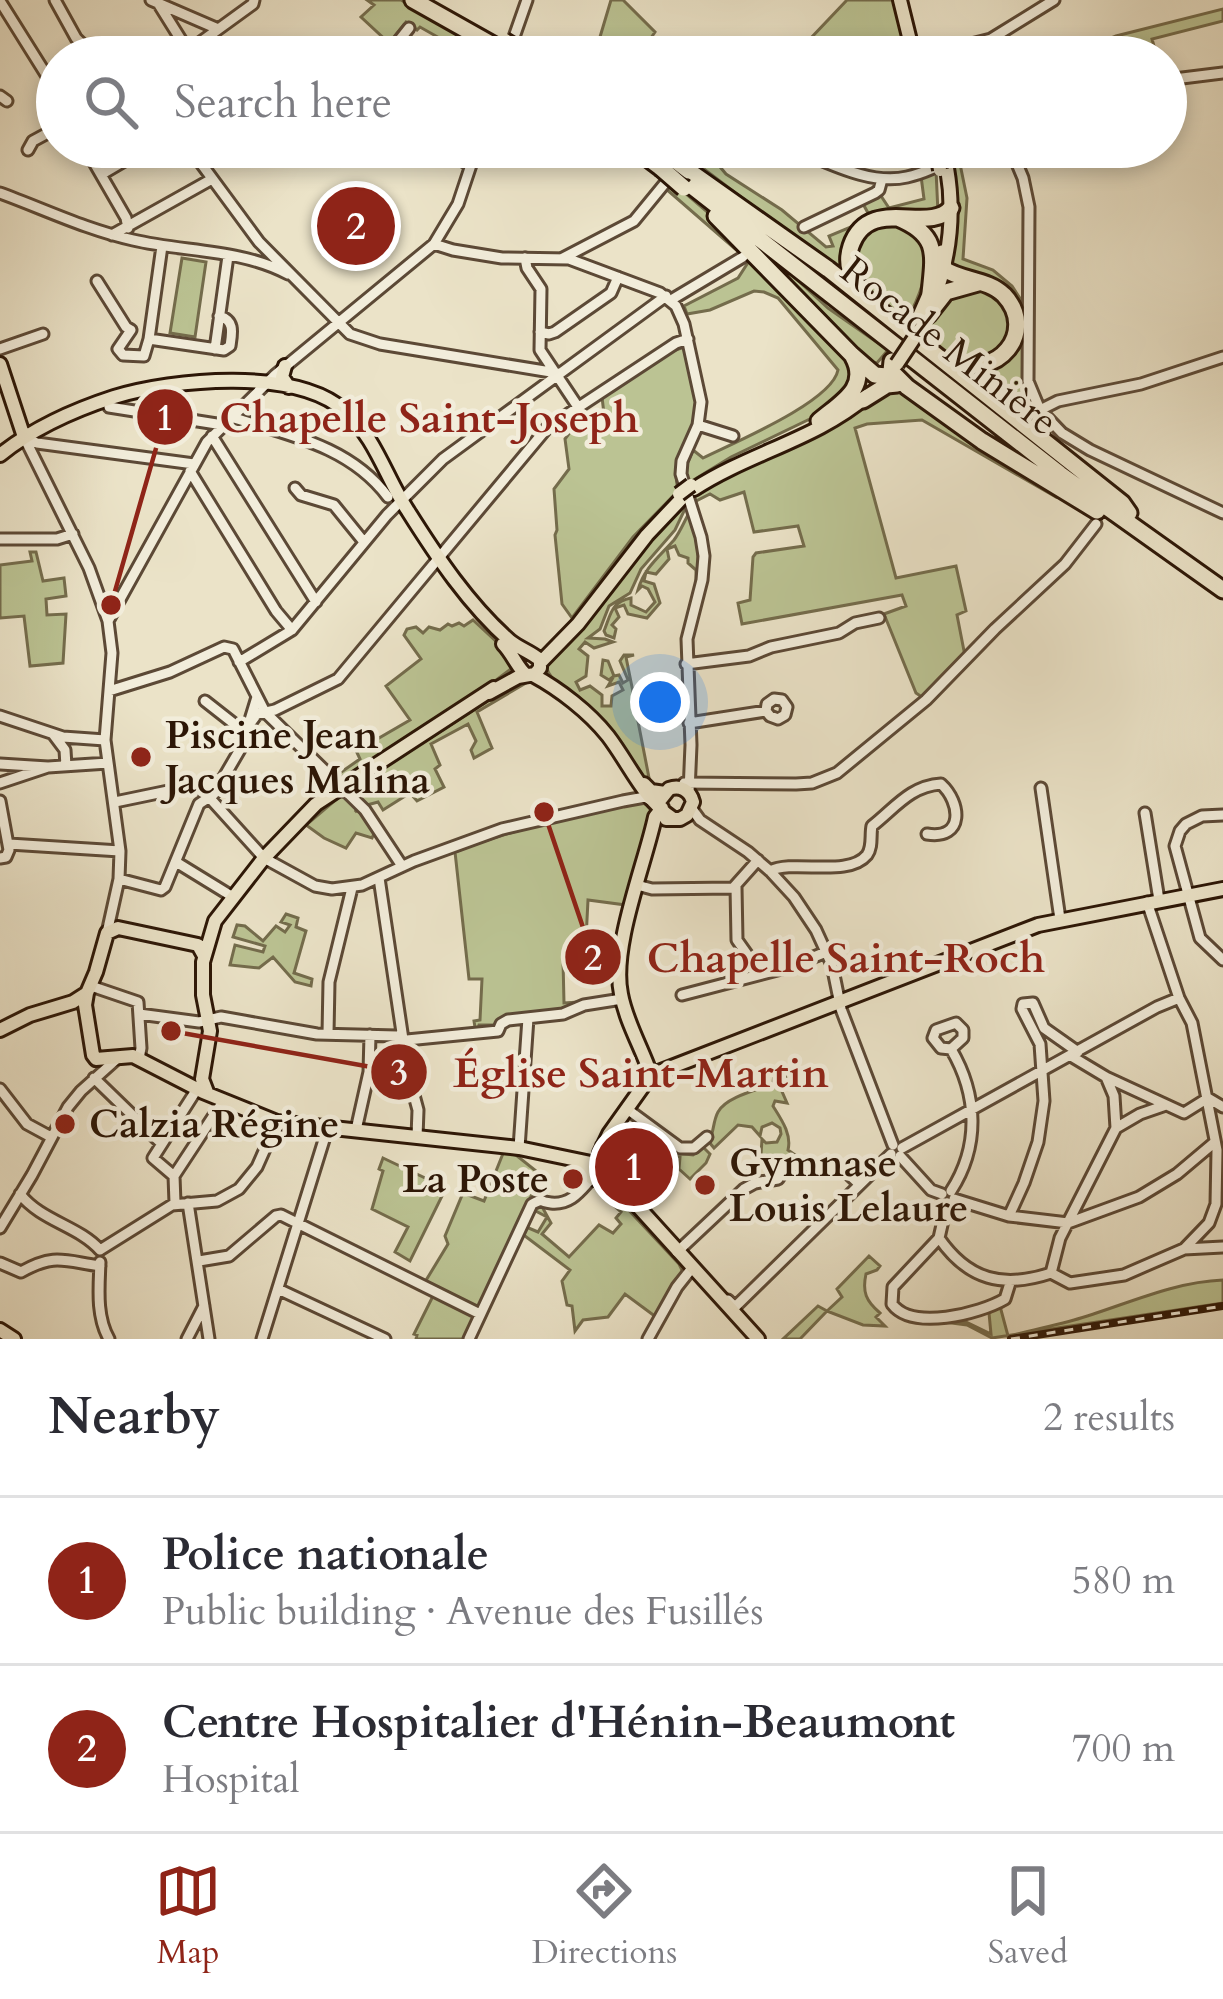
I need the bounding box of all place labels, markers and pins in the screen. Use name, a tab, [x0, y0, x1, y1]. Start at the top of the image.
pin: 2	[317, 181, 395, 271]
callout: Chapelle Saint-Joseph	[135, 378, 663, 456]
place label: Piscine Jean Jacques Malina	[160, 709, 430, 807]
marker: Piscine Jean Jacques Malina	[128, 744, 154, 770]
callout: Chapelle Saint-Roch	[563, 918, 1070, 996]
callout: Église Saint-Martin	[369, 1033, 853, 1111]
place label: Calzia Régine	[89, 1098, 339, 1151]
marker: Calzia Régine	[52, 1111, 78, 1137]
pin: 1	[595, 1122, 673, 1212]
place label: Gymnase Louis Lelaure	[729, 1137, 968, 1235]
place label: La Poste	[402, 1153, 549, 1206]
marker: La Poste	[560, 1166, 586, 1192]
marker: Gymnase Louis Lelaure	[692, 1172, 718, 1198]

